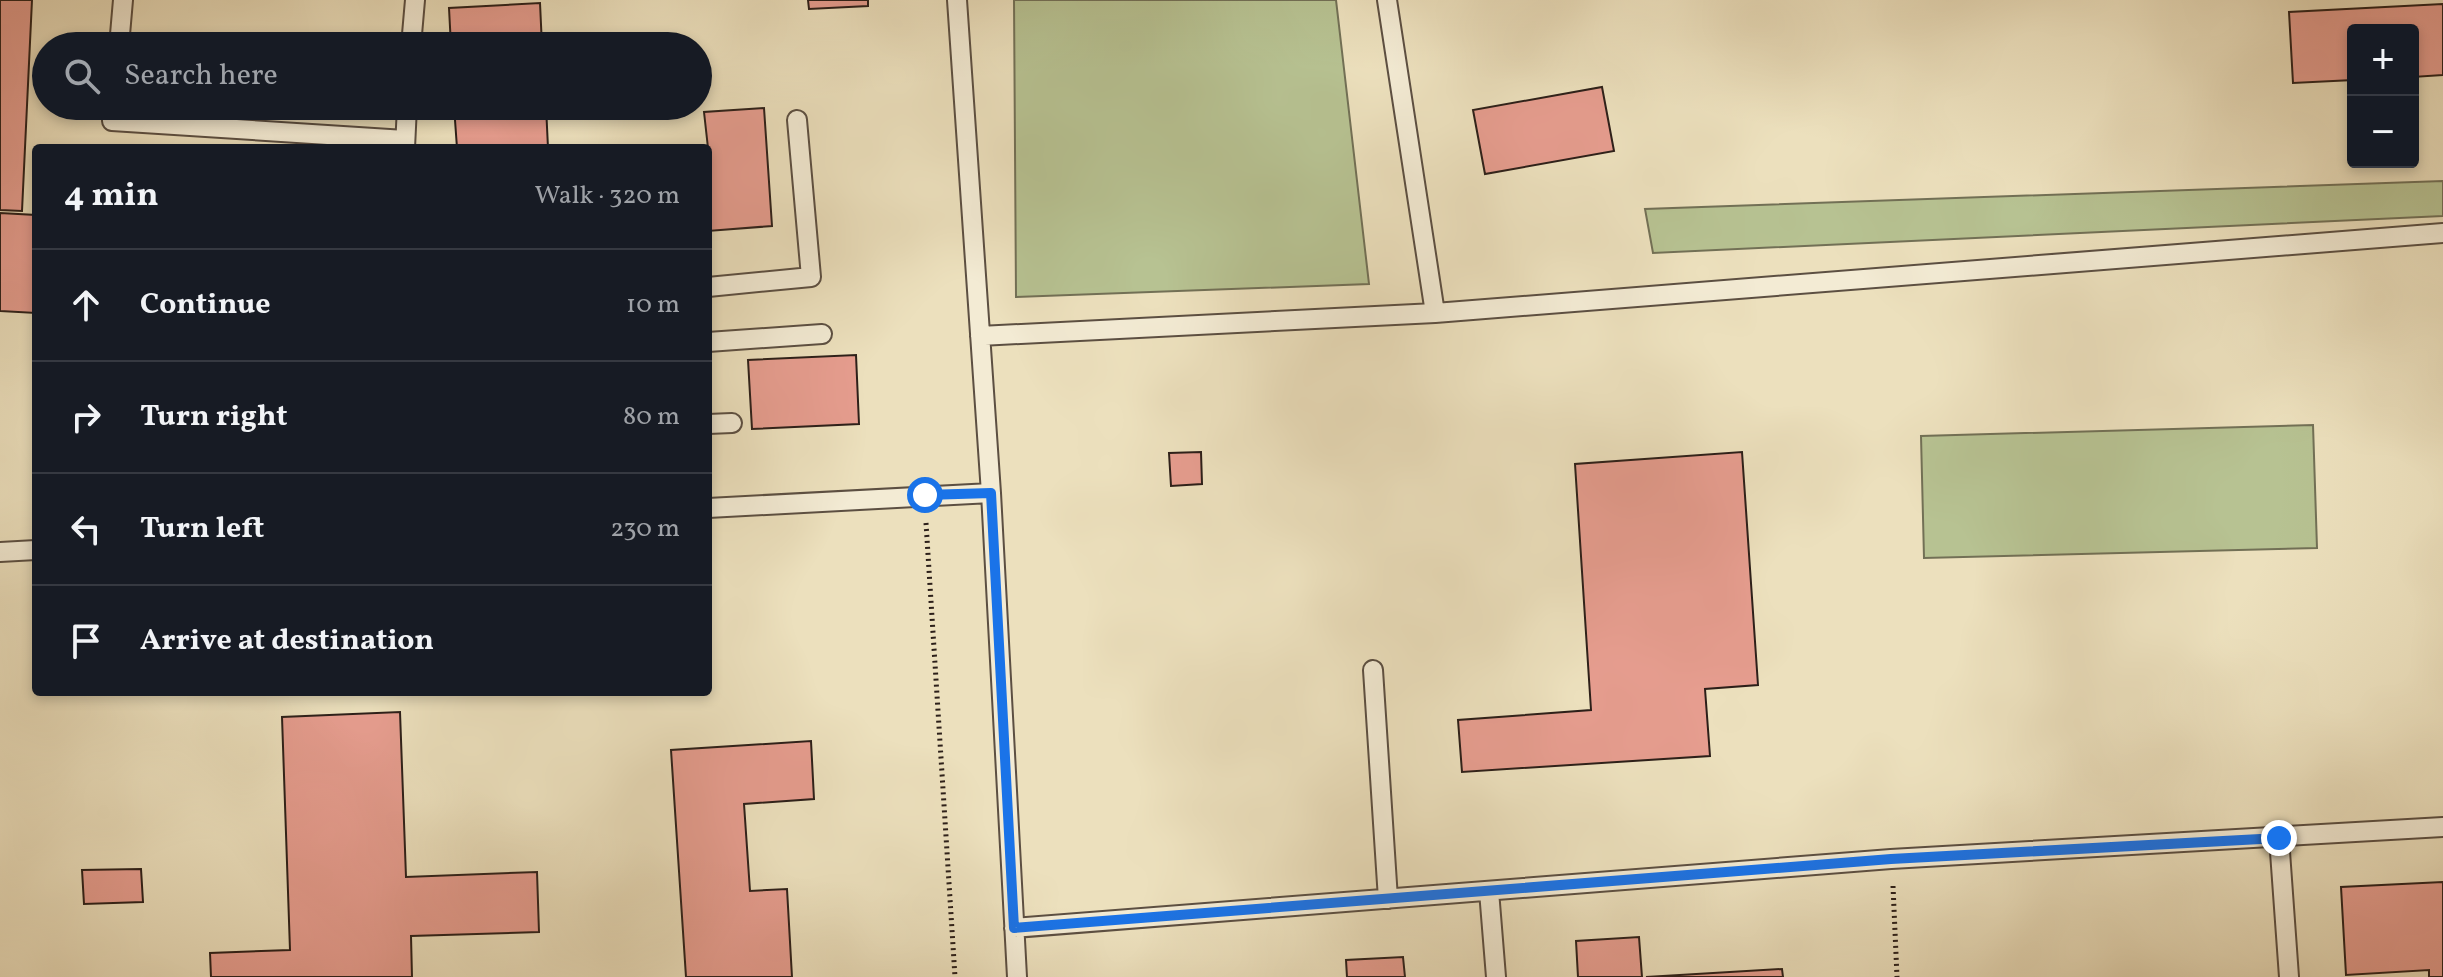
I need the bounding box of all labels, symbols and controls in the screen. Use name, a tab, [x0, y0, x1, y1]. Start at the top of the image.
map controls	[2347, 24, 2419, 168]
button: +	[2347, 24, 2419, 96]
search box	[32, 32, 712, 120]
icon: search	[60, 54, 104, 98]
text: Search here	[124, 55, 278, 97]
button: −	[2347, 96, 2419, 168]
text: 4 min	[64, 173, 159, 220]
text: Walk · 320 m	[534, 178, 680, 214]
icon: ahead	[64, 283, 108, 327]
text: Continue	[140, 284, 271, 326]
text: 10 m	[626, 287, 680, 323]
icon: right	[64, 395, 108, 439]
text: Turn right	[140, 396, 288, 438]
text: 80 m	[623, 399, 680, 435]
route start	[907, 477, 943, 513]
icon: left	[64, 507, 108, 551]
text: Turn left	[140, 508, 264, 550]
text: 230 m	[610, 511, 680, 547]
icon: arrive	[64, 619, 108, 663]
text: Arrive at destination	[140, 620, 434, 662]
route end	[2261, 820, 2297, 856]

